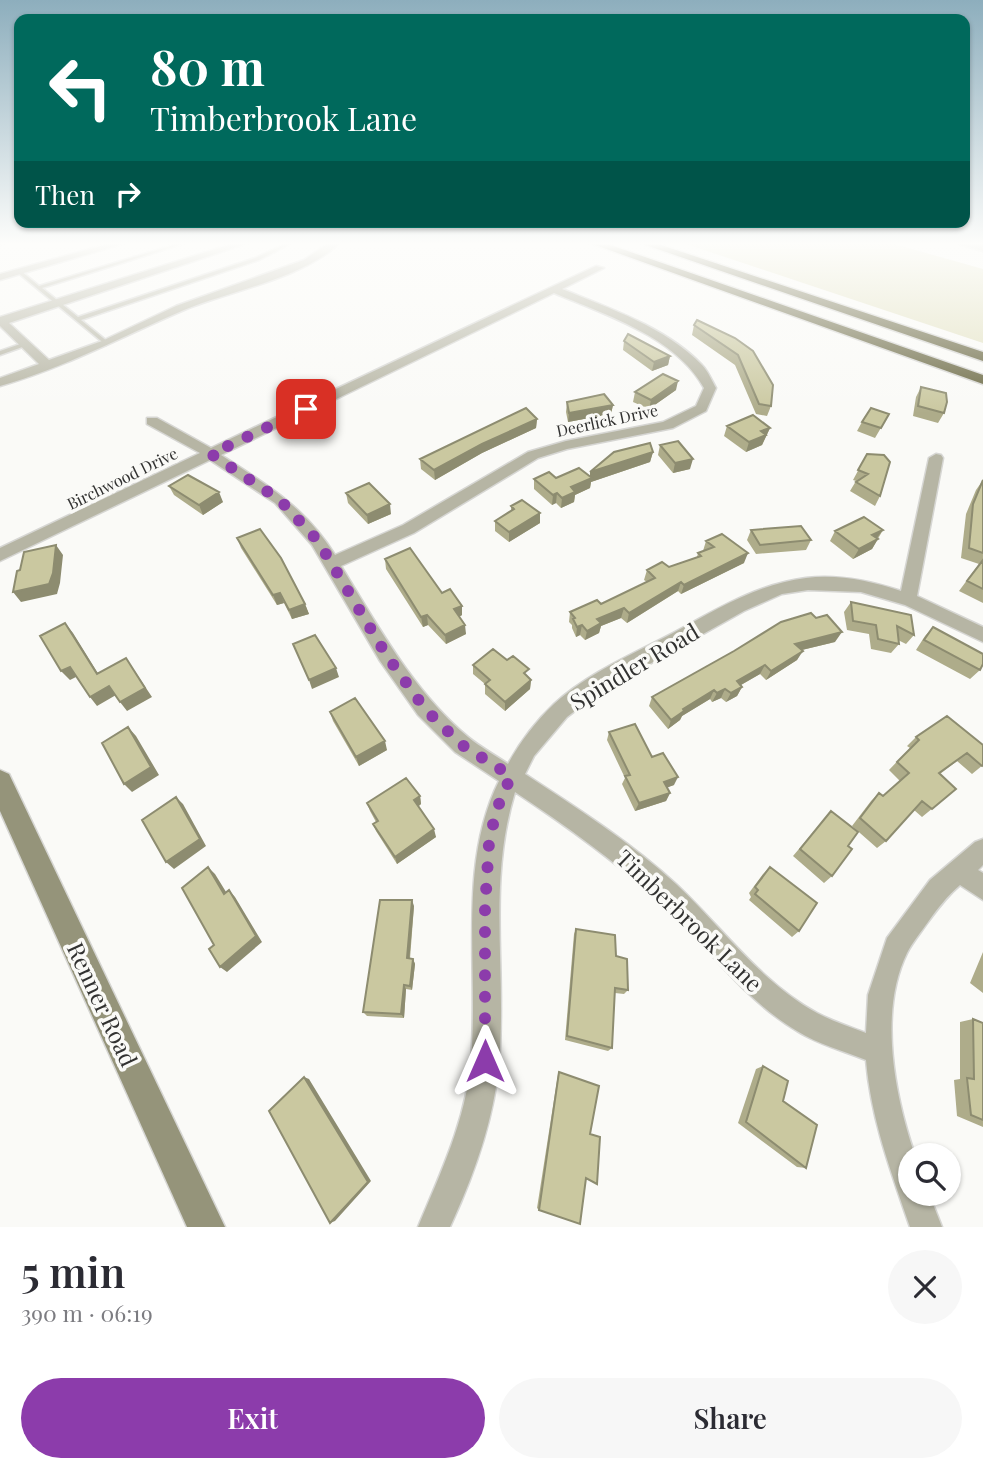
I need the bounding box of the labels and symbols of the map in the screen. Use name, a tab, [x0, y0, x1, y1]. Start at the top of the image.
pin	[276, 379, 336, 439]
street label: Deerlick Drive	[554, 399, 660, 441]
street label: Birchwood Drive	[63, 442, 181, 514]
street label: Spindler Road	[564, 615, 704, 717]
street label: Timberbrook Lane	[610, 842, 770, 998]
street label: Renner Road	[61, 937, 145, 1071]
position arrow	[448, 1024, 522, 1098]

